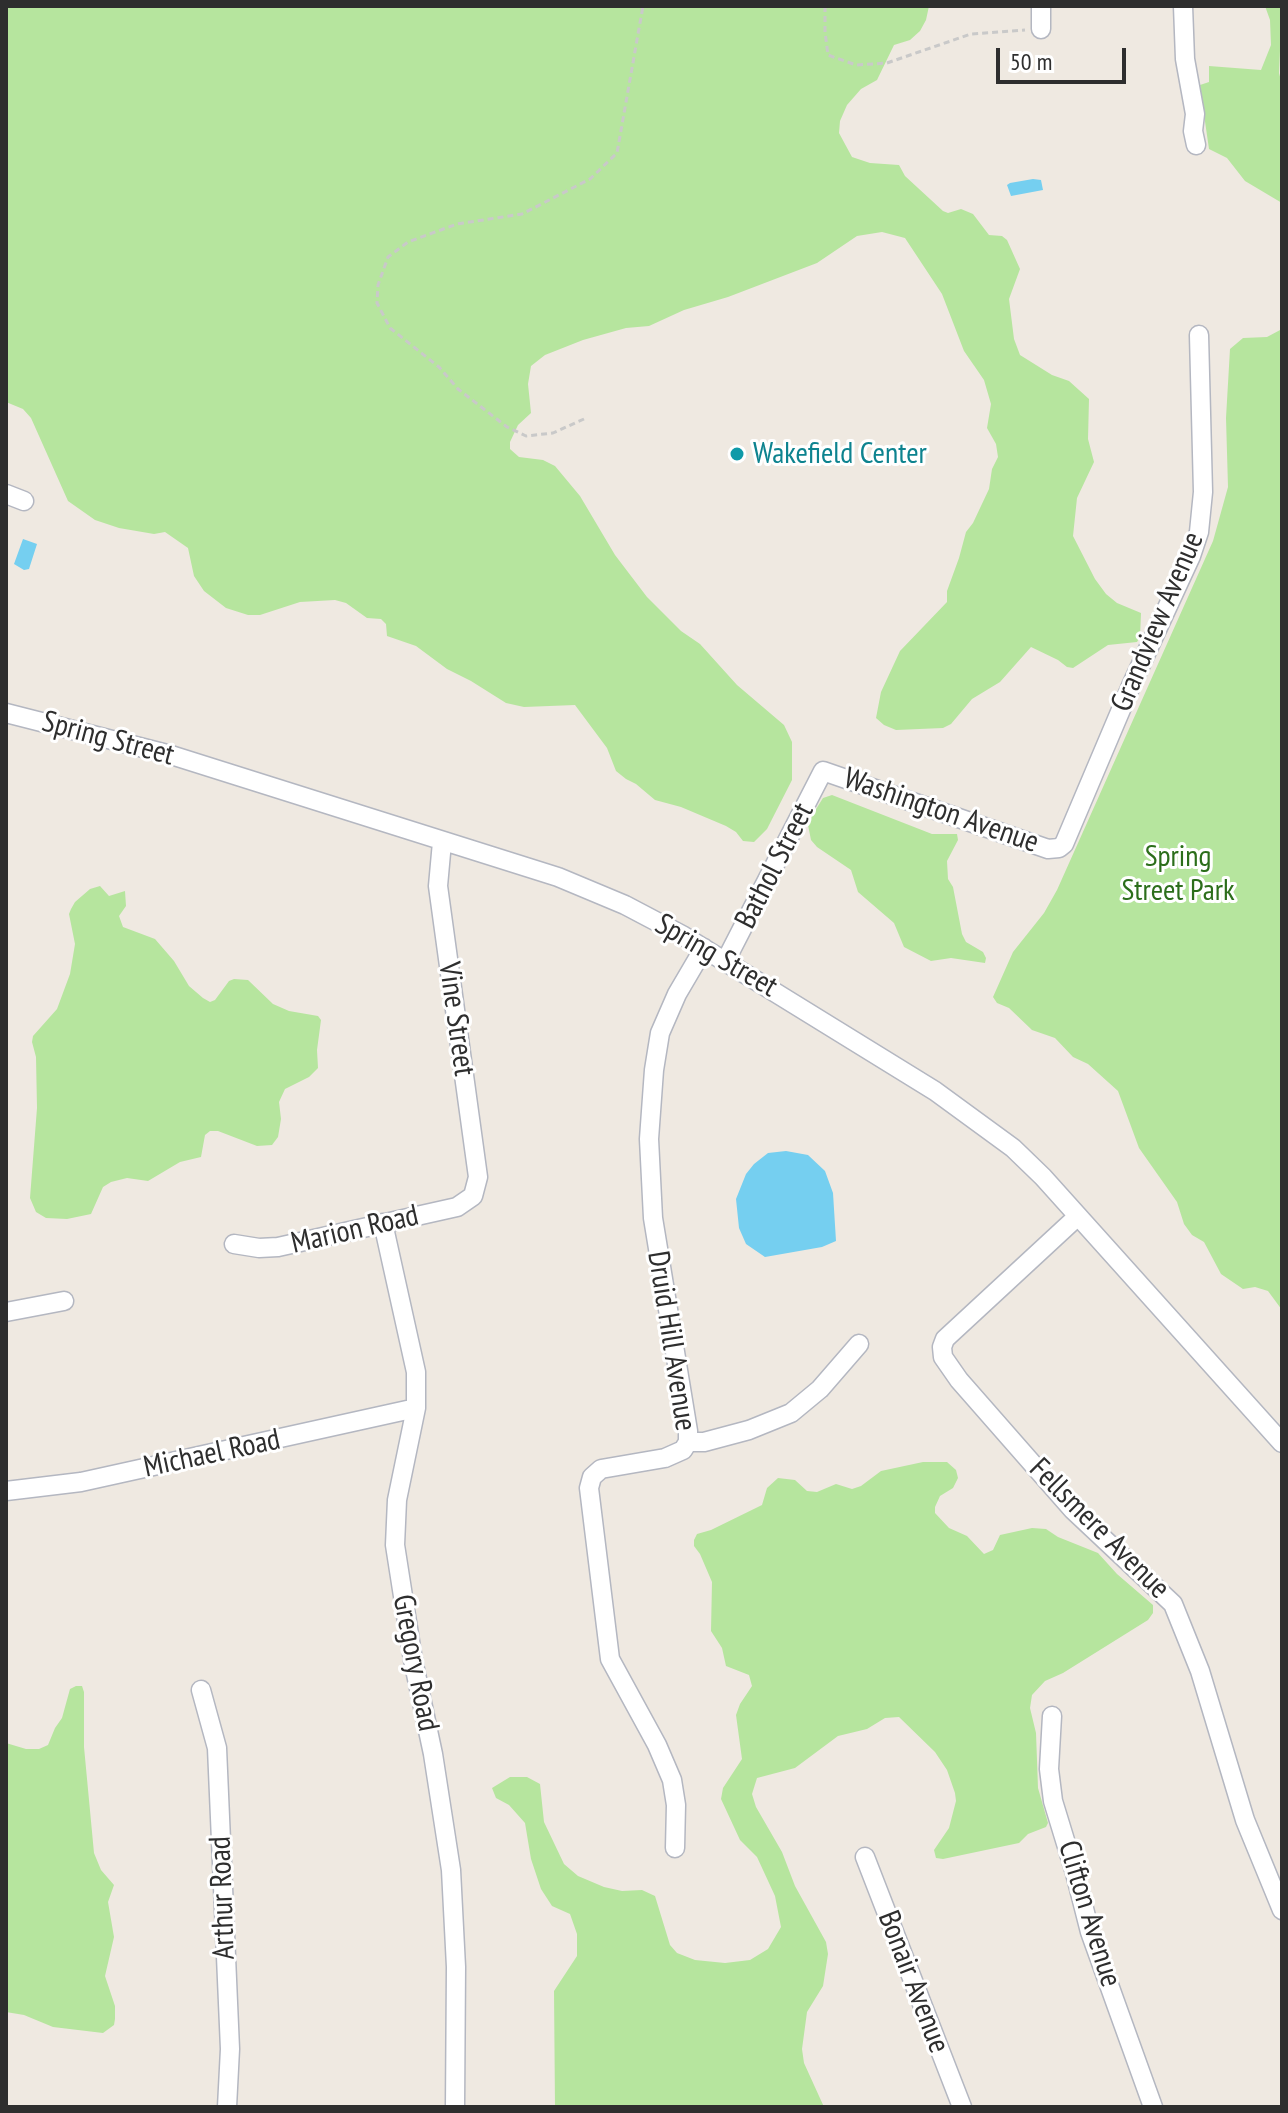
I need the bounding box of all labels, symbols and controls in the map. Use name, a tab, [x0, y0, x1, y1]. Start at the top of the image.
scale bar	[1000, 32, 1130, 82]
text: 50 m	[1010, 46, 1052, 77]
place label: Wakefield Center	[753, 436, 927, 472]
marker: Wakefield Center	[728, 445, 746, 463]
street label: Grandview Avenue	[1104, 527, 1212, 717]
street label: Spring Street	[38, 704, 178, 774]
street label: Washington Avenue	[839, 761, 1043, 861]
street label: Bathol Street	[728, 797, 822, 935]
park label: Spring Street Park	[1121, 839, 1235, 910]
street label: Spring Street	[648, 907, 784, 1005]
street label: Vine Street	[430, 960, 482, 1078]
street label: Marion Road	[288, 1198, 422, 1262]
street label: Druid Hill Avenue	[639, 1248, 703, 1434]
street label: Michael Road	[141, 1422, 283, 1486]
street label: Fellsmere Avenue	[1021, 1451, 1177, 1607]
street label: Gregory Road	[384, 1592, 446, 1734]
street label: Arthur Road	[203, 1836, 243, 1960]
street label: Clifton Avenue	[1050, 1837, 1128, 1991]
street label: Bonair Avenue	[869, 1906, 957, 2058]

